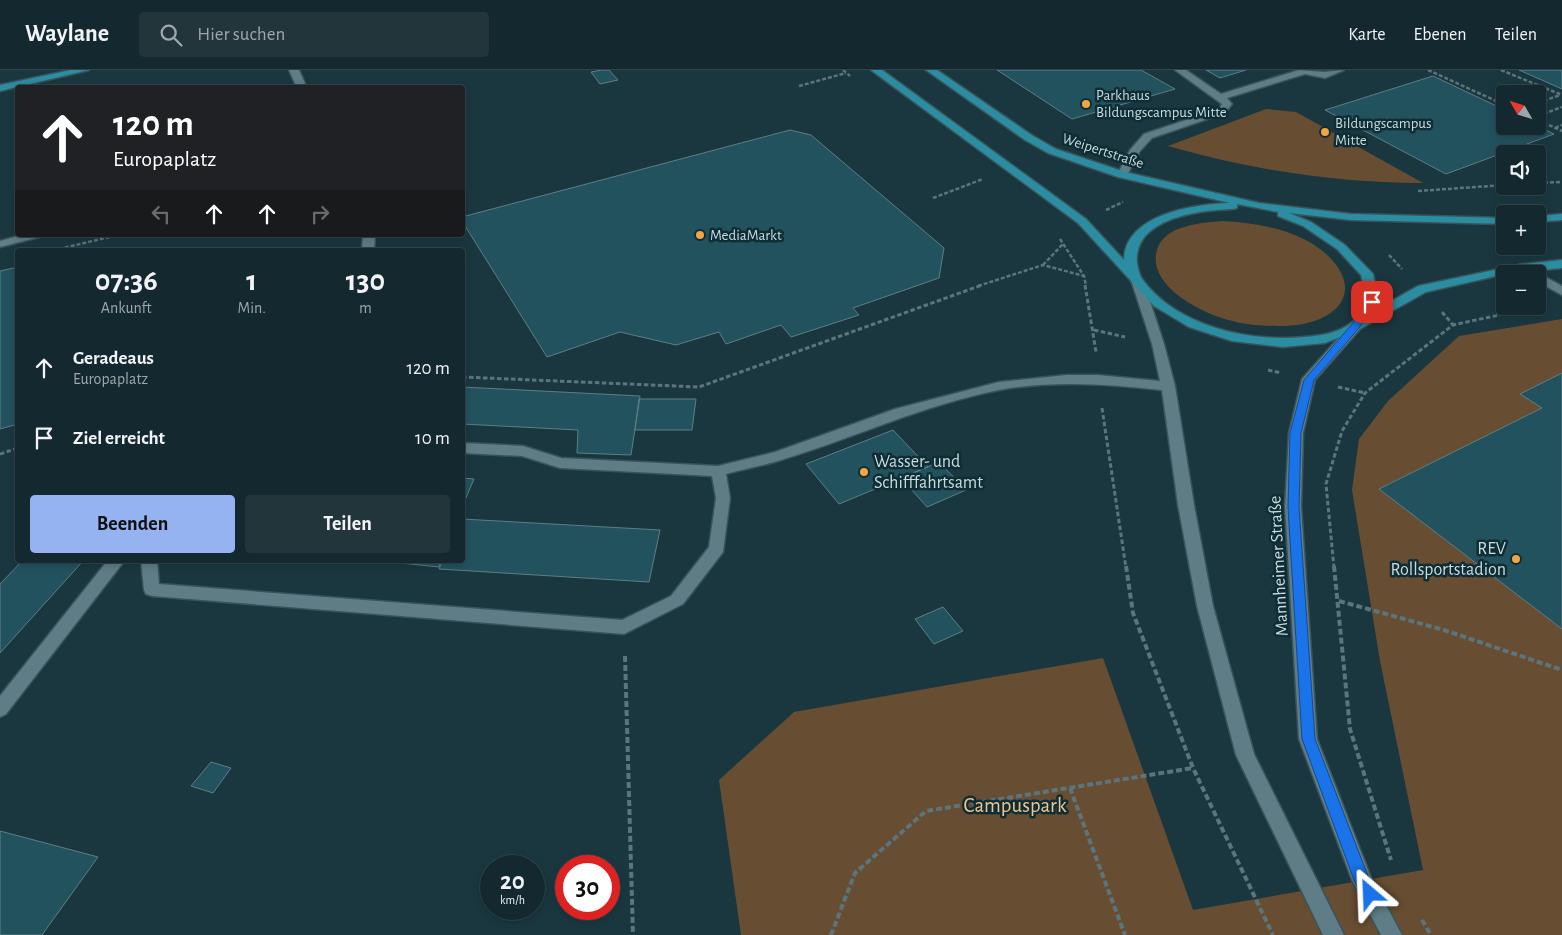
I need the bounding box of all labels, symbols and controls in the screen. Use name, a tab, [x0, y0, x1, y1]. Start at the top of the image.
search box	[139, 12, 489, 57]
icon: search	[157, 21, 185, 49]
text: Waylane	[25, 22, 109, 46]
text: Hier suchen	[197, 25, 285, 44]
text: Karte	[1348, 26, 1386, 44]
text: Ebenen	[1414, 26, 1467, 44]
text: Teilen	[1495, 26, 1537, 44]
north arrow	[1496, 85, 1546, 135]
map controls	[1496, 85, 1546, 315]
place label: Parkhaus Bildungscampus Mitte	[1096, 88, 1227, 120]
marker: Parkhaus Bildungscampus Mitte	[1080, 98, 1092, 110]
icon: ahead	[30, 105, 95, 170]
text: 120 m	[113, 107, 194, 142]
place label: Bildungscampus Mitte	[1335, 116, 1432, 148]
marker: Bildungscampus Mitte	[1319, 126, 1331, 138]
street label: Weipertstraße	[1060, 131, 1146, 171]
button: sound	[1496, 145, 1546, 195]
text: Europaplatz	[113, 148, 216, 170]
icon: left	[147, 200, 175, 228]
icon: ahead	[200, 200, 228, 228]
icon: ahead	[253, 200, 281, 228]
icon: right	[306, 200, 334, 228]
button: +	[1496, 205, 1546, 255]
place label: MediaMarkt	[710, 228, 782, 243]
marker: MediaMarkt	[694, 229, 706, 241]
button: −	[1496, 265, 1546, 315]
text: 07:36	[95, 266, 158, 296]
text: 1	[246, 266, 257, 296]
text: 130	[346, 266, 385, 296]
pin	[1351, 281, 1393, 323]
icon: arrive	[1358, 288, 1386, 316]
text: Ankunft	[101, 300, 152, 316]
text: Min.	[238, 300, 266, 316]
text: m	[359, 300, 372, 316]
text: Geradeaus	[73, 349, 154, 368]
icon: ahead	[30, 354, 58, 382]
text: 120 m	[406, 359, 450, 378]
text: Europaplatz	[73, 371, 148, 387]
icon: arrive	[30, 424, 58, 452]
text: Ziel erreicht	[73, 429, 165, 448]
text: 10 m	[415, 429, 450, 448]
place label: Wasser- und Schifffahrtsamt	[874, 453, 983, 492]
marker: Wasser- und Schifffahrtsamt	[858, 466, 870, 478]
button: Beenden	[30, 495, 235, 553]
button: Teilen	[245, 495, 450, 553]
street label: Mannheimer Straße	[1266, 495, 1292, 637]
place label: REV Rollsportstadion	[1391, 540, 1507, 579]
marker: REV Rollsportstadion	[1510, 553, 1522, 565]
park label: Campuspark	[964, 795, 1067, 816]
speed limit sign: 30	[555, 855, 620, 920]
position arrow	[1343, 867, 1395, 919]
text: 20	[500, 869, 525, 894]
text: km/h	[500, 894, 525, 906]

